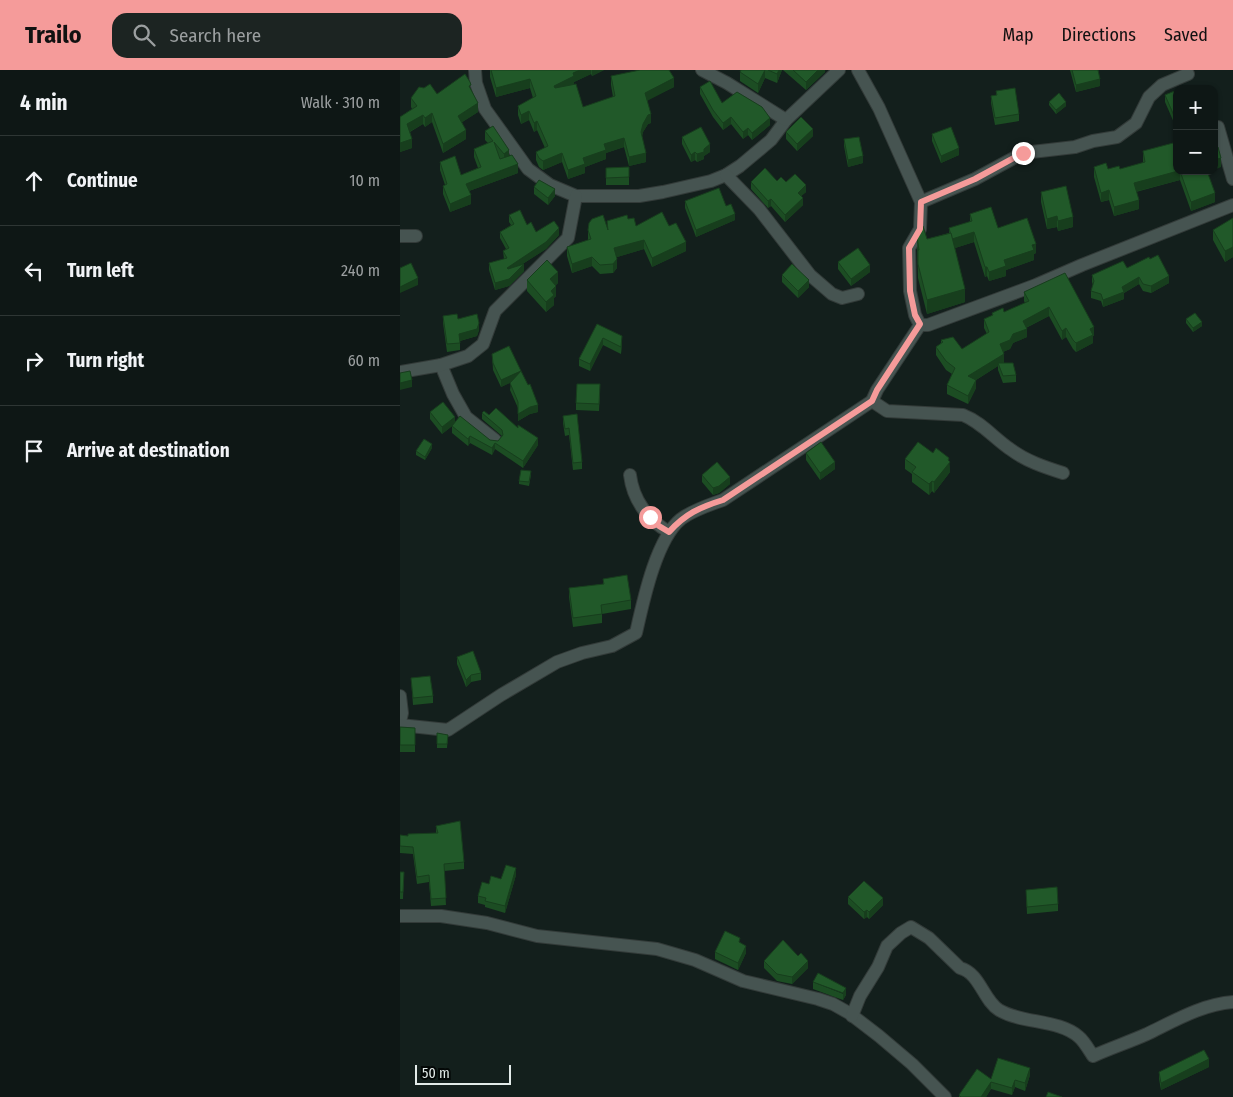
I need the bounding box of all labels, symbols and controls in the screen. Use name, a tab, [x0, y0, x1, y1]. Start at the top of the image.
search box	[112, 13, 462, 58]
text: Trailo	[25, 21, 82, 49]
icon: search	[130, 21, 158, 49]
text: Search here	[170, 24, 261, 47]
text: Map	[1002, 24, 1034, 46]
text: Directions	[1062, 24, 1136, 46]
text: Saved	[1164, 24, 1208, 46]
map controls	[1173, 85, 1218, 175]
button: +	[1173, 85, 1218, 130]
text: 4 min	[20, 90, 68, 116]
text: Walk · 310 m	[301, 93, 380, 112]
button: −	[1173, 130, 1218, 175]
route end	[1012, 142, 1035, 165]
icon: ahead	[20, 167, 48, 195]
text: Continue	[67, 169, 138, 192]
text: 10 m	[349, 171, 380, 190]
icon: left	[20, 257, 48, 285]
text: Turn left	[67, 259, 134, 282]
text: 240 m	[341, 261, 380, 280]
icon: right	[20, 347, 48, 375]
text: Turn right	[67, 349, 144, 372]
text: 60 m	[348, 351, 380, 370]
icon: arrive	[20, 437, 48, 465]
text: Arrive at destination	[67, 439, 230, 462]
route start	[639, 506, 662, 529]
scale bar	[415, 1062, 511, 1085]
text: 50 m	[422, 1065, 450, 1082]

